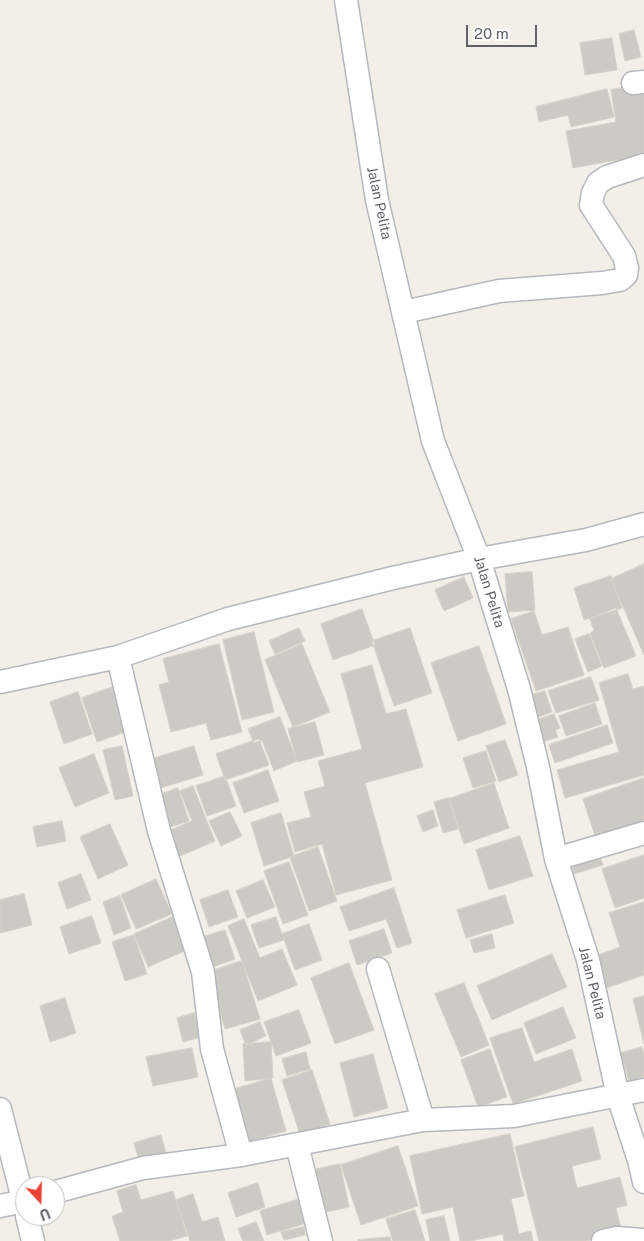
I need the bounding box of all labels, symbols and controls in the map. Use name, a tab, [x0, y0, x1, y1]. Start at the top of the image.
scale bar	[469, 15, 540, 47]
text: 20 m	[474, 25, 509, 42]
street label: Jalan Pelita	[363, 165, 395, 241]
street label: Jalan Pelita	[470, 554, 508, 630]
street label: Jalan Pelita	[575, 945, 609, 1021]
north arrow	[15, 1176, 65, 1226]
text: U	[37, 1205, 53, 1223]

